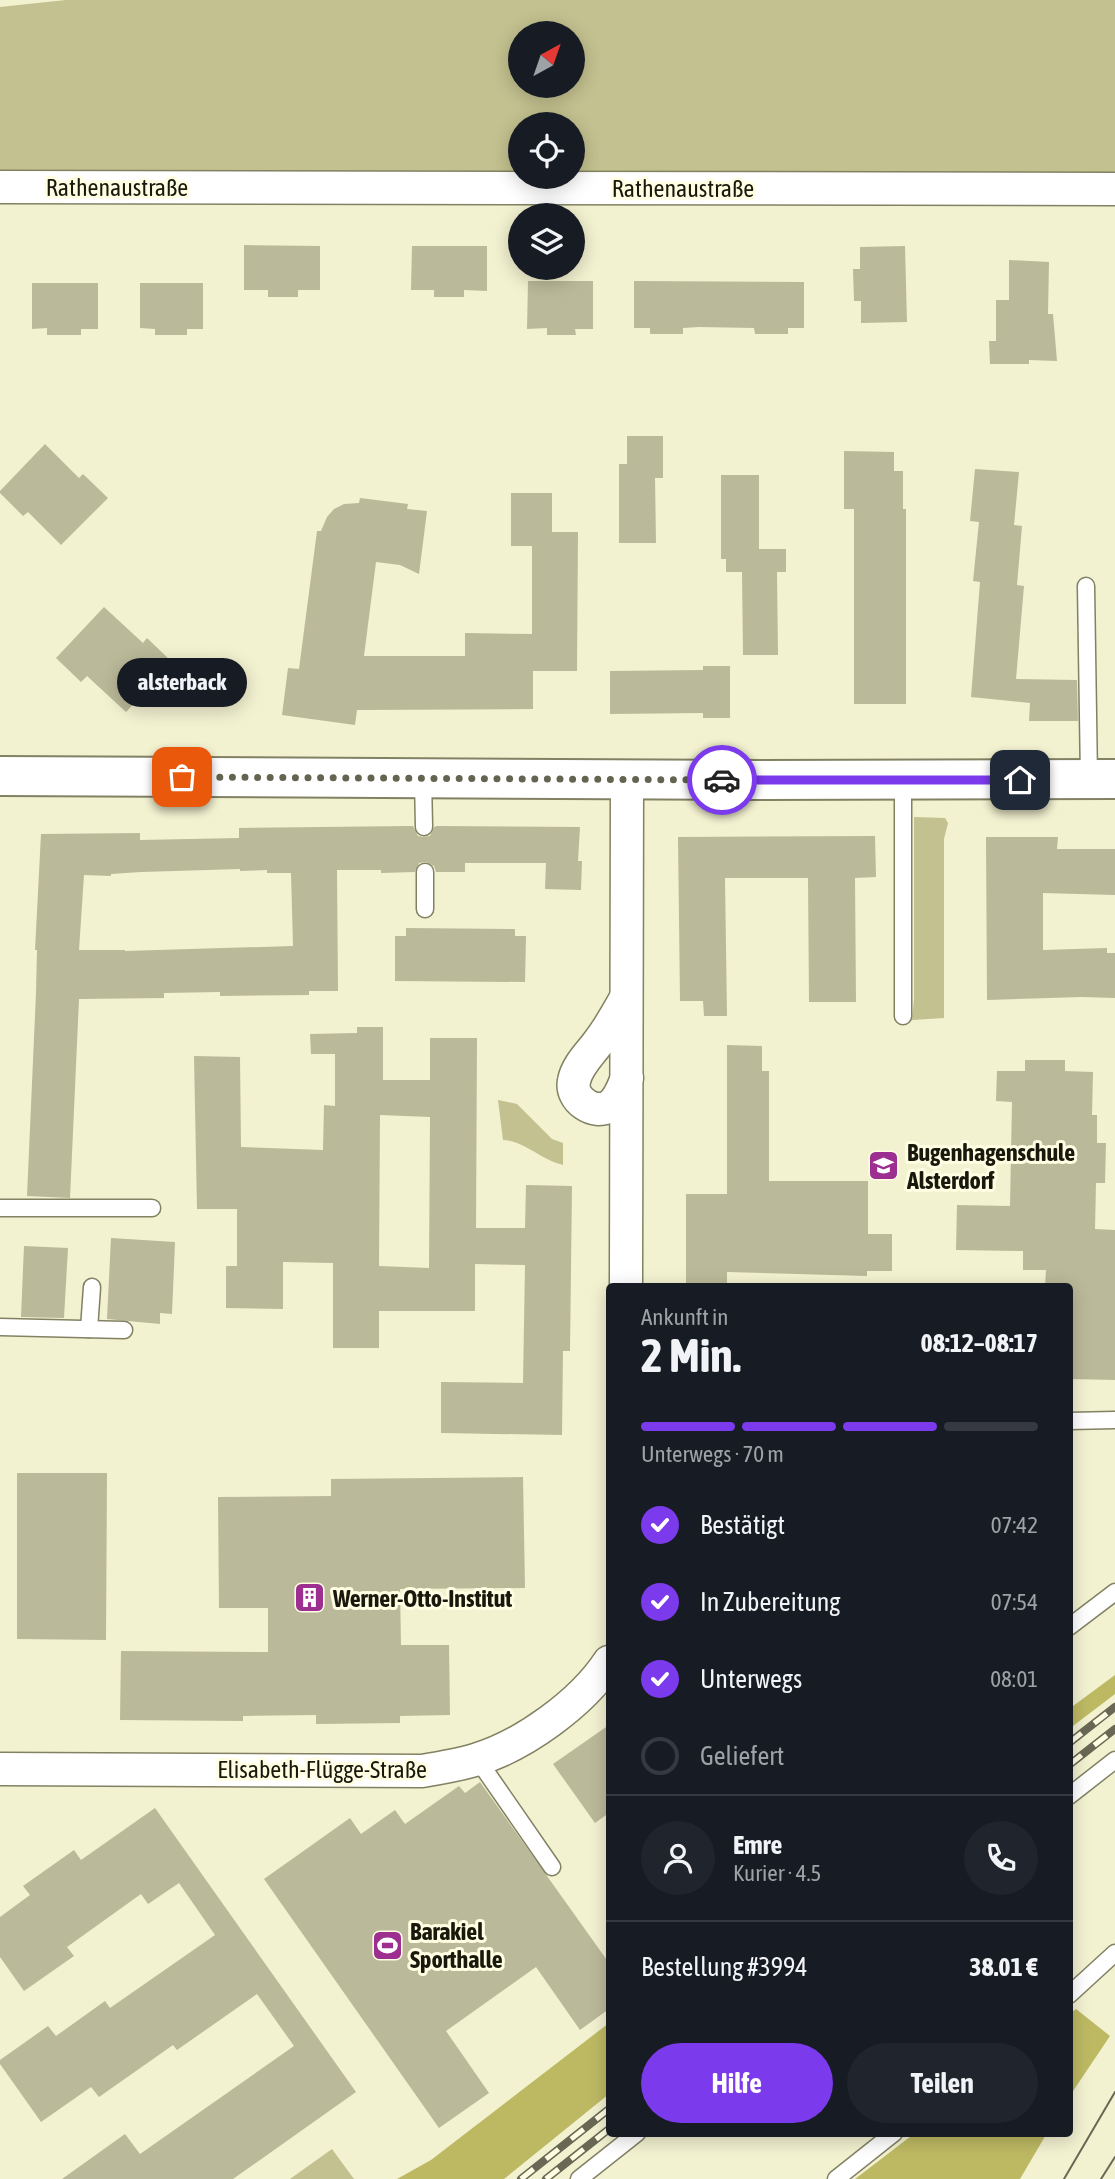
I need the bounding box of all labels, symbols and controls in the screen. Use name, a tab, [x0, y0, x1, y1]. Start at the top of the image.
north arrow	[508, 21, 584, 98]
map controls	[508, 21, 585, 280]
button: locate	[508, 112, 585, 189]
street label: Rathenaustraße	[46, 174, 188, 201]
street label: Rathenaustraße	[612, 175, 754, 202]
button: layers	[508, 203, 585, 280]
callout: alsterback	[117, 658, 247, 707]
text: alsterback	[138, 669, 226, 695]
courier	[687, 745, 757, 815]
pin	[152, 747, 212, 807]
pin	[990, 750, 1050, 810]
icon: bag	[163, 758, 201, 796]
icon: car	[703, 761, 741, 799]
icon: home	[1001, 761, 1039, 799]
place label: Bugenhagenschule Alsterdorf	[906, 1139, 1075, 1194]
school or university icon: Bugenhagenschule Alsterdorf	[867, 1149, 901, 1183]
text: Ankunft in	[641, 1304, 728, 1330]
text: 08:12–08:17	[921, 1328, 1038, 1358]
text: 2 Min.	[641, 1329, 741, 1382]
text: Unterwegs · 70 m	[641, 1441, 784, 1467]
icon: check	[641, 1506, 679, 1544]
text: Bestätigt	[700, 1510, 785, 1540]
text: 07:42	[991, 1512, 1038, 1538]
building icon: Werner-Otto-Institut	[293, 1581, 327, 1615]
icon: check	[641, 1583, 679, 1621]
place label: Werner-Otto-Institut	[332, 1585, 512, 1612]
text: In Zubereitung	[700, 1587, 840, 1617]
text: 07:54	[991, 1589, 1038, 1615]
icon: check	[641, 1660, 679, 1698]
text: Unterwegs	[700, 1664, 802, 1694]
text: 08:01	[990, 1666, 1038, 1692]
text: Geliefert	[700, 1741, 784, 1771]
street label: Elisabeth-Flügge-Straße	[217, 1756, 427, 1783]
button: person	[641, 1821, 715, 1895]
button: phone	[964, 1821, 1038, 1895]
text: Emre	[733, 1830, 782, 1860]
text: Kurier · 4.5	[733, 1860, 821, 1886]
place label: Barakiel Sporthalle	[410, 1918, 503, 1973]
sports icon: Barakiel Sporthalle	[370, 1928, 404, 1962]
text: Bestellung #3994	[641, 1952, 807, 1982]
text: 38.01 €	[969, 1952, 1038, 1982]
button: Hilfe	[641, 2043, 833, 2123]
button: Teilen	[847, 2043, 1038, 2123]

